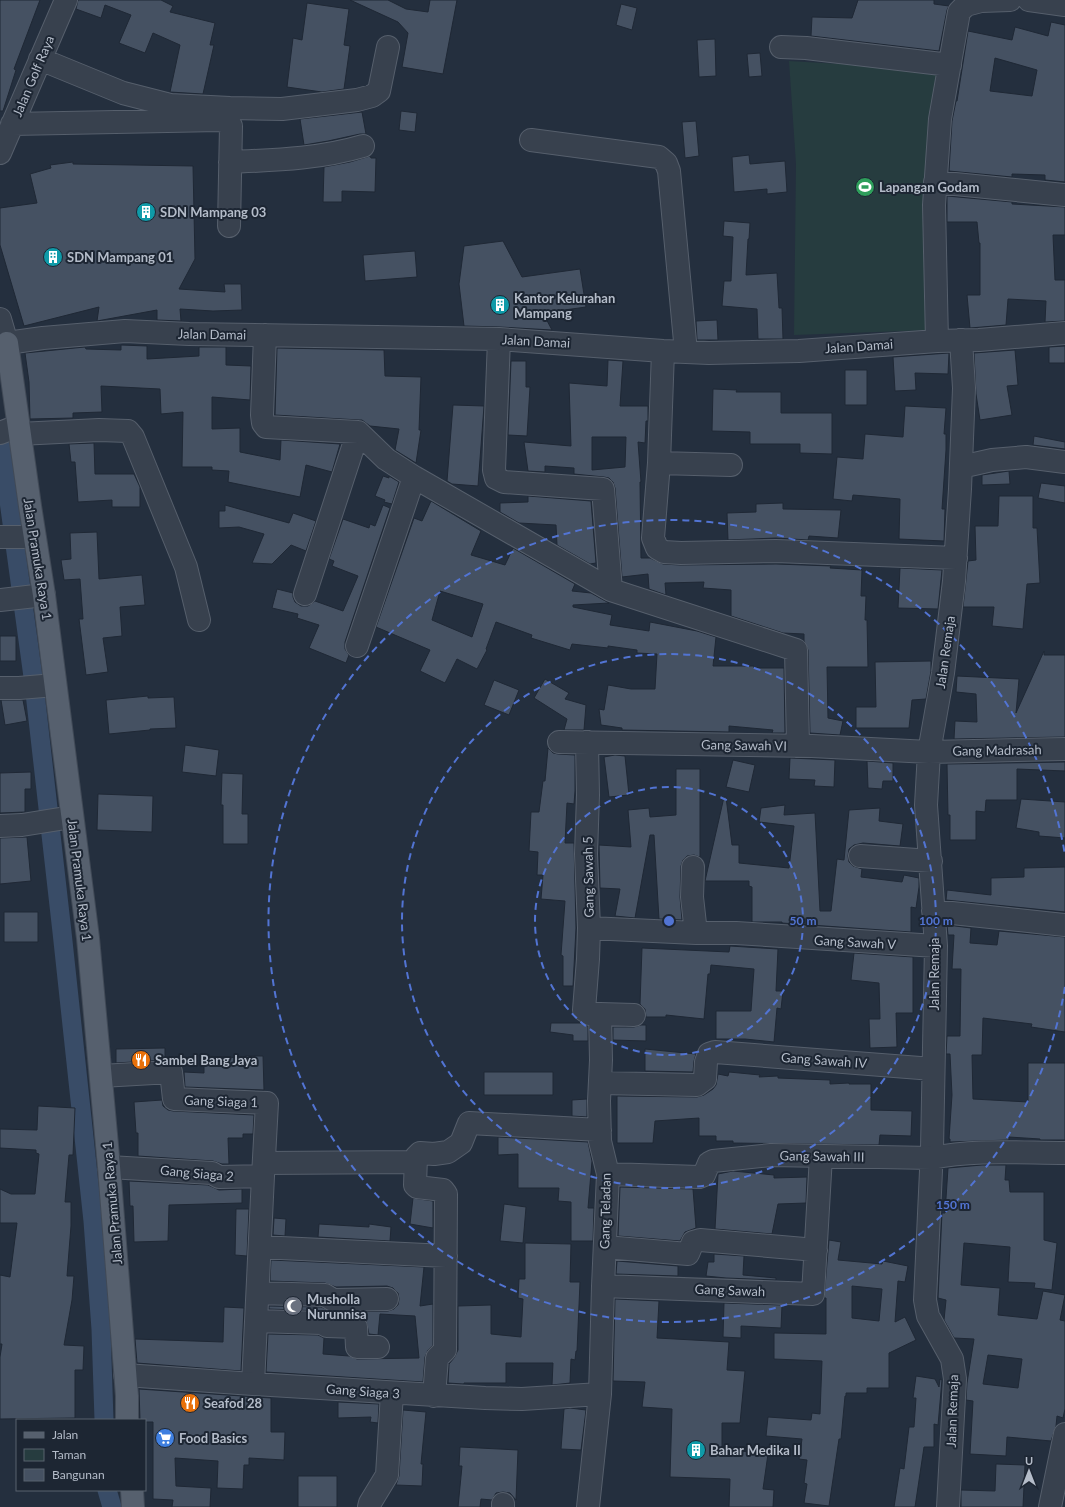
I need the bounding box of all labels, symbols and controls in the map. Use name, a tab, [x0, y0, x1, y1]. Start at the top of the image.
street label: Jalan Golf Raya	[9, 33, 57, 119]
sports icon: Lapangan Godam	[854, 176, 876, 198]
place label: Lapangan Godam	[879, 179, 979, 195]
building icon: SDN Mampang 03	[135, 201, 157, 223]
place label: SDN Mampang 03	[160, 204, 266, 220]
building icon: SDN Mampang 01	[42, 246, 64, 268]
place label: SDN Mampang 01	[67, 249, 173, 265]
place label: Kantor Kelurahan Mampang	[514, 290, 615, 321]
building icon: Kantor Kelurahan Mampang	[489, 294, 511, 316]
street label: Jalan Damai	[178, 325, 246, 343]
street label: Jalan Damai	[501, 331, 571, 351]
street label: Jalan Damai	[824, 336, 894, 356]
street label: Jalan Pramuka Raya 1	[20, 497, 56, 621]
street label: Jalan Remaja	[932, 615, 958, 689]
street label: Gang Sawah VI	[701, 736, 787, 754]
street label: Gang Madrasah	[952, 741, 1042, 759]
street label: Jalan Pramuka Raya 1	[65, 818, 95, 942]
street label: Gang Sawah 5	[579, 836, 597, 918]
text: 50 m	[790, 913, 816, 928]
text: 100 m	[919, 913, 953, 928]
centre of rings	[662, 914, 676, 928]
street label: Gang Sawah V	[814, 932, 897, 952]
street label: Jalan Remaja	[926, 937, 942, 1011]
restaurant icon: Sambel Bang Jaya	[130, 1049, 152, 1071]
street label: Gang Sawah IV	[780, 1049, 868, 1071]
place label: Sambel Bang Jaya	[155, 1052, 257, 1068]
street label: Gang Siaga 1	[184, 1092, 258, 1110]
street label: Jalan Pramuka Raya 1	[99, 1141, 125, 1265]
street label: Gang Sawah III	[779, 1147, 865, 1165]
street label: Gang Siaga 2	[159, 1162, 235, 1184]
street label: Gang Teladan	[596, 1173, 614, 1249]
text: 150 m	[936, 1197, 970, 1212]
street label: Gang Sawah	[694, 1281, 766, 1299]
place label: Musholla Nurunnisa	[307, 1291, 367, 1322]
mosque icon: Musholla Nurunnisa	[282, 1295, 304, 1317]
street label: Jalan Remaja	[943, 1374, 961, 1448]
street label: Gang Siaga 3	[326, 1380, 400, 1402]
restaurant icon: Seafod 28	[179, 1392, 201, 1414]
place label: Seafod 28	[204, 1395, 263, 1411]
legend	[16, 1419, 146, 1491]
text: Jalan	[52, 1427, 78, 1442]
supermarket icon: Food Basics	[154, 1427, 176, 1449]
place label: Food Basics	[179, 1430, 248, 1446]
building icon: Bahar Medika II	[685, 1439, 707, 1461]
place label: Bahar Medika II	[710, 1442, 801, 1458]
text: Taman	[52, 1447, 86, 1462]
north arrow	[1009, 1451, 1049, 1491]
text: U	[1025, 1454, 1033, 1467]
text: Bangunan	[52, 1467, 105, 1482]

